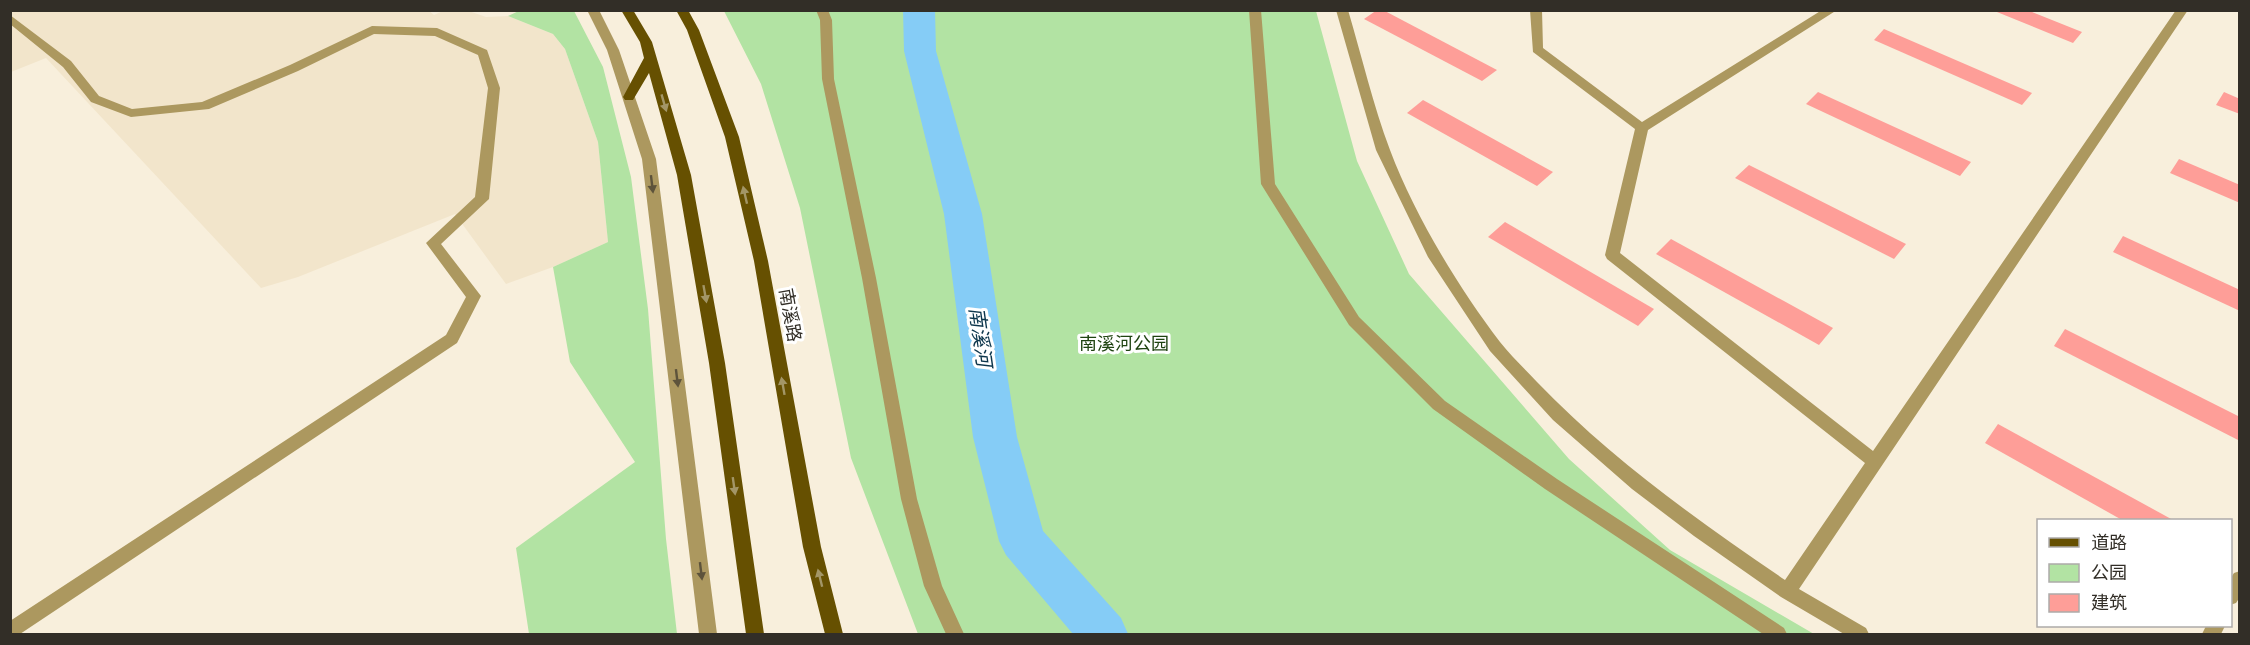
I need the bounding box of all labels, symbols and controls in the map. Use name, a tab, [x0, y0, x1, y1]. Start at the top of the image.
one-way arrow	[660, 94, 669, 112]
one-way arrow	[647, 175, 657, 194]
one-way arrow	[740, 186, 750, 204]
one-way arrow	[701, 284, 710, 303]
street label: 南溪路	[773, 286, 807, 344]
water label: 南溪河	[962, 305, 998, 373]
park label: 南溪河公园	[1079, 332, 1169, 356]
one-way arrow	[672, 368, 681, 387]
one-way arrow	[778, 377, 787, 396]
one-way arrow	[730, 477, 739, 496]
legend	[2037, 519, 2232, 627]
text: 道路	[2091, 531, 2127, 555]
text: 公园	[2091, 561, 2127, 585]
one-way arrow	[696, 562, 705, 581]
one-way arrow	[814, 569, 824, 587]
text: 建筑	[2091, 591, 2127, 615]

